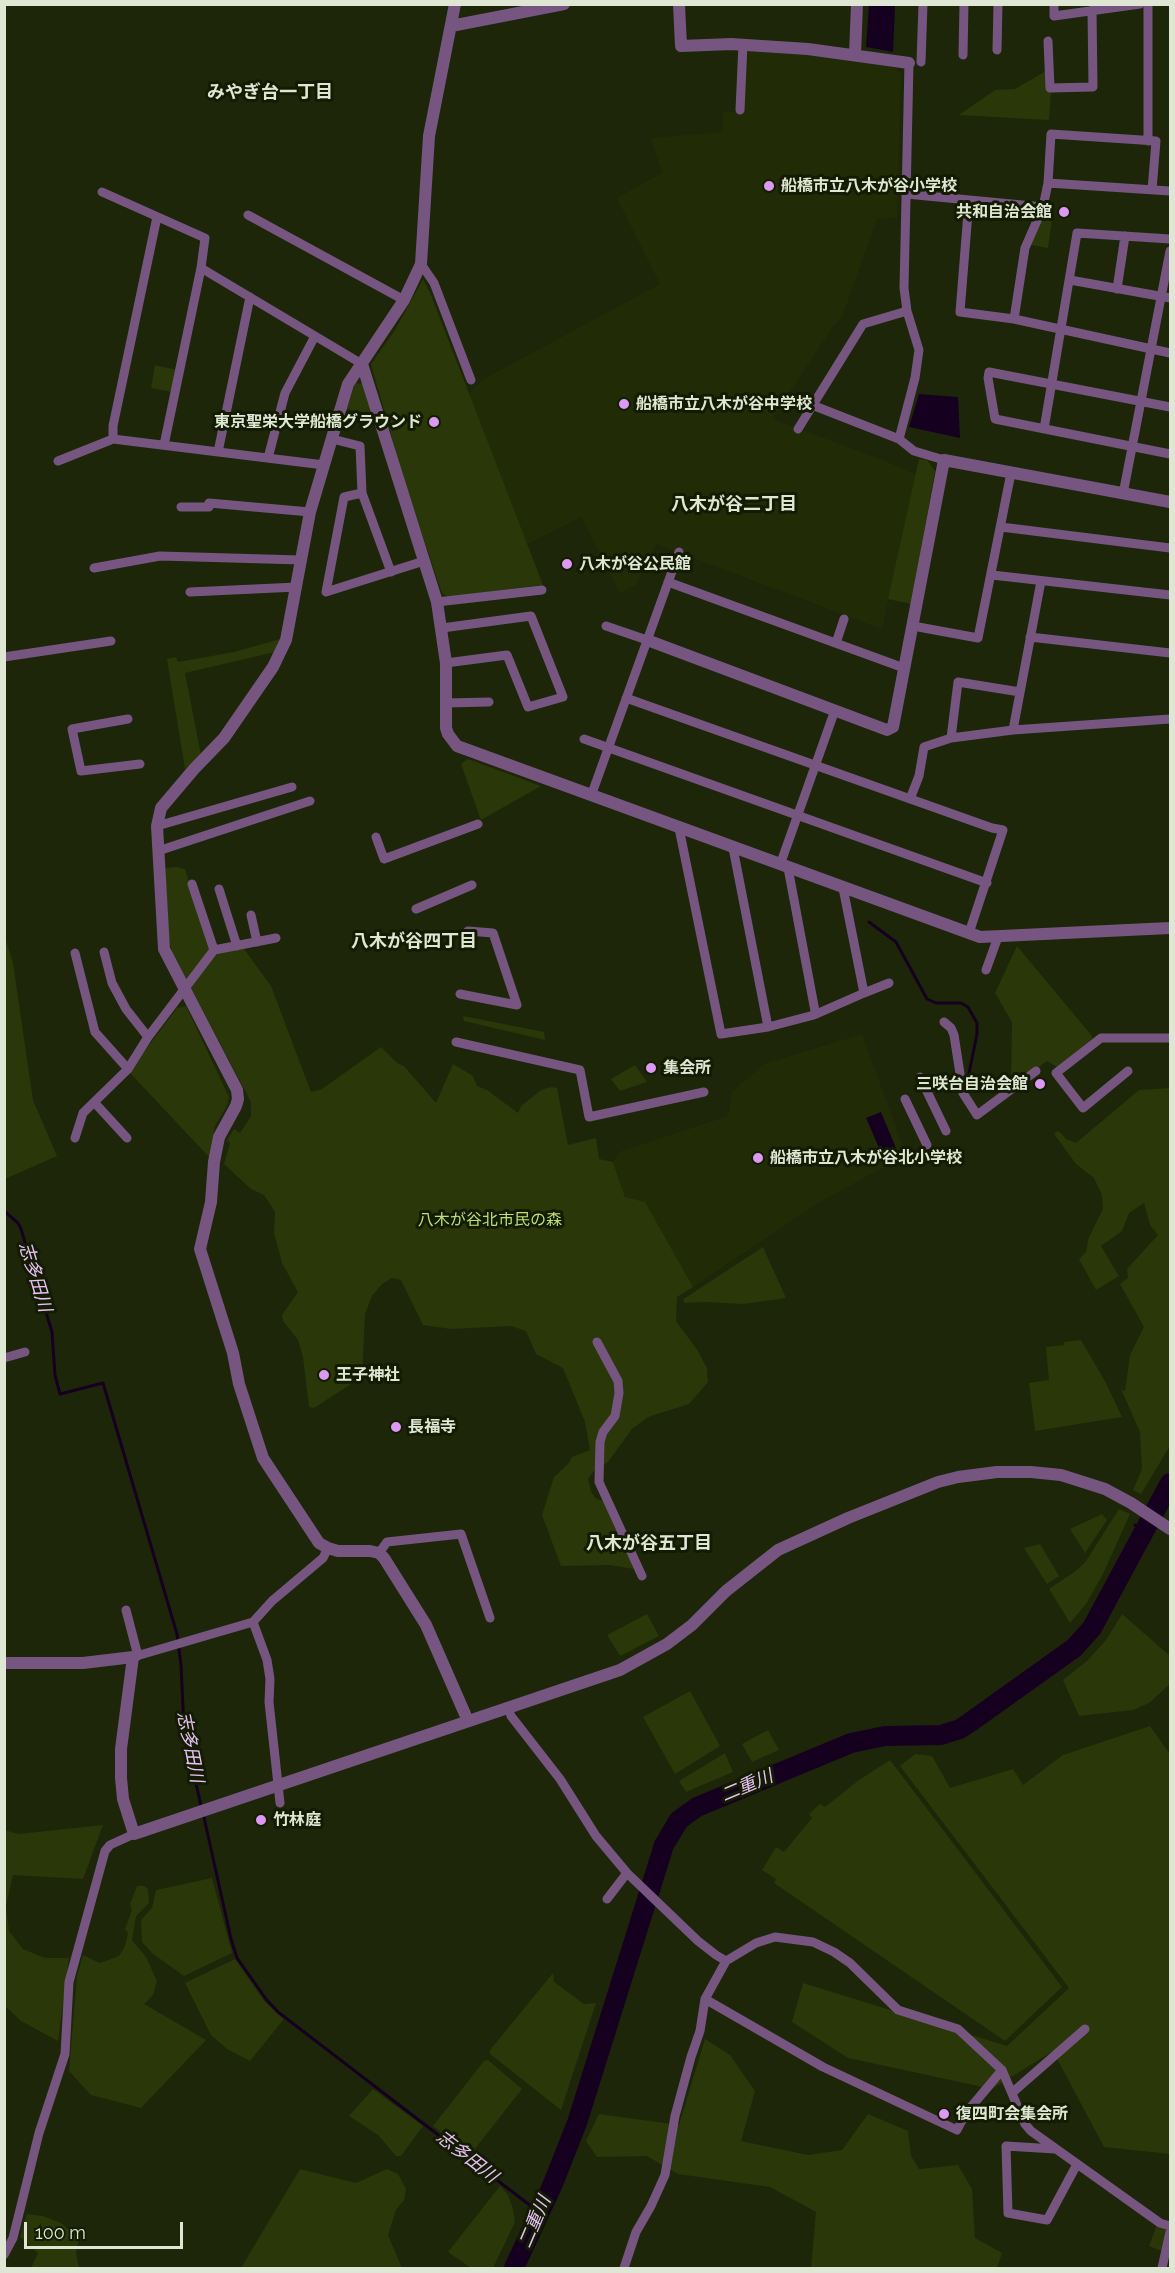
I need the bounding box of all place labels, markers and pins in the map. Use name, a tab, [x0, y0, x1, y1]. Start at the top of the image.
place label: 船橋市立八木が谷小学校	[781, 176, 957, 196]
marker: 船橋市立八木が谷小学校	[762, 179, 776, 193]
place label: 共和自治会館	[956, 202, 1052, 222]
marker: 共和自治会館	[1057, 205, 1071, 219]
place label: 船橋市立八木が谷中学校	[636, 394, 812, 414]
marker: 船橋市立八木が谷中学校	[617, 397, 631, 411]
place label: 東京聖栄大学船橋グラウンド	[214, 412, 422, 432]
marker: 東京聖栄大学船橋グラウンド	[427, 415, 441, 429]
place label: 八木が谷公民館	[579, 554, 691, 574]
marker: 八木が谷公民館	[560, 557, 574, 571]
place label: 集会所	[663, 1058, 711, 1078]
marker: 集会所	[644, 1061, 658, 1075]
place label: 三咲台自治会館	[916, 1074, 1028, 1094]
marker: 三咲台自治会館	[1033, 1077, 1047, 1091]
place label: 船橋市立八木が谷北小学校	[770, 1148, 962, 1168]
marker: 船橋市立八木が谷北小学校	[751, 1151, 765, 1165]
place label: 王子神社	[336, 1365, 400, 1385]
marker: 王子神社	[317, 1368, 331, 1382]
place label: 長福寺	[408, 1417, 456, 1437]
marker: 長福寺	[389, 1420, 403, 1434]
place label: 竹林庭	[273, 1810, 321, 1830]
marker: 竹林庭	[254, 1813, 268, 1827]
place label: 復四町会集会所	[956, 2104, 1068, 2124]
marker: 復四町会集会所	[937, 2107, 951, 2121]

